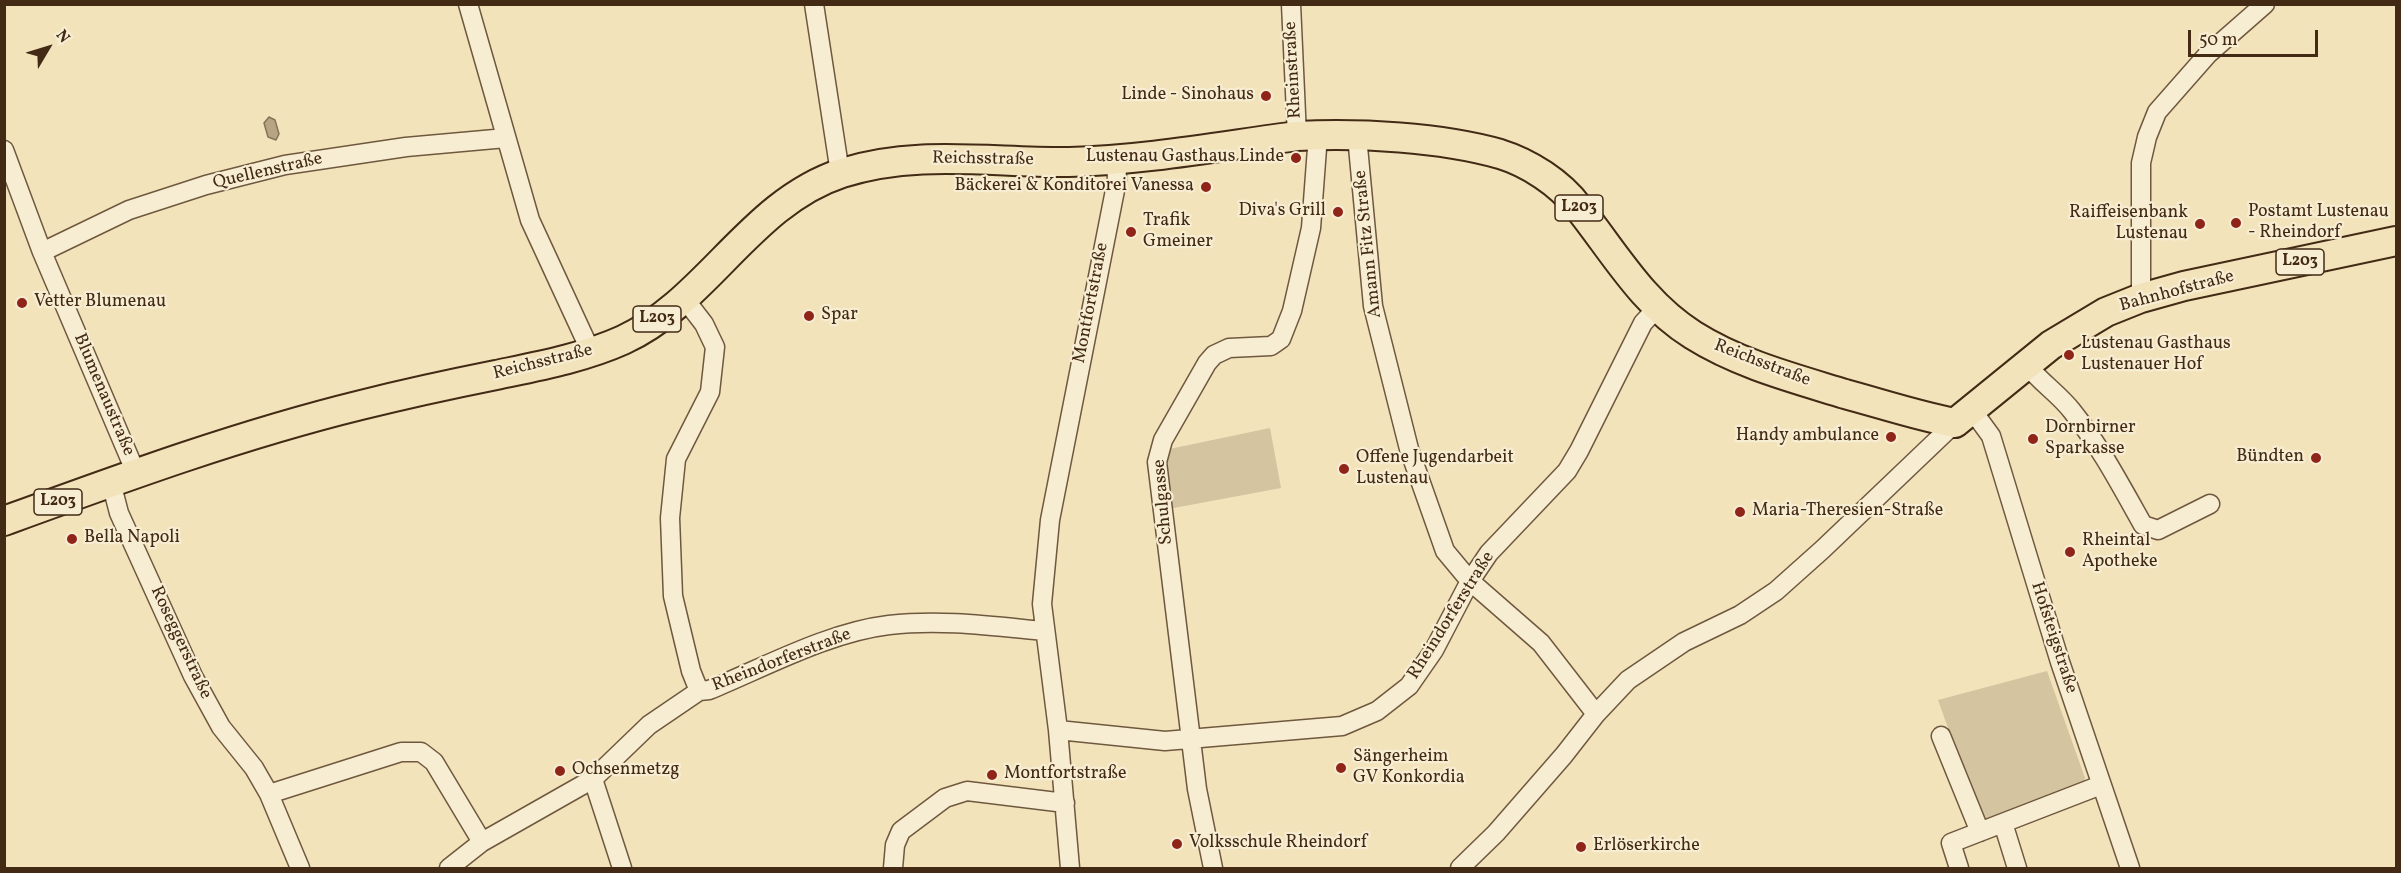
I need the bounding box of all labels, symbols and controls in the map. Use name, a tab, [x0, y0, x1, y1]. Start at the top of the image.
north arrow	[18, 18, 78, 78]
scale bar	[2191, 18, 2322, 56]
street label: Rheinstraße	[1281, 21, 1307, 119]
text: N	[50, 26, 74, 48]
text: 50 m	[2199, 28, 2238, 53]
place label: Linde - Sinohaus	[1121, 85, 1254, 107]
marker: Linde - Sinohaus	[1259, 89, 1273, 103]
place label: Lustenau Gasthaus Linde	[1086, 147, 1284, 169]
street label: Reichsstraße	[932, 148, 1034, 172]
street label: Quellenstraße	[211, 149, 325, 195]
marker: Lustenau Gasthaus Linde	[1289, 151, 1303, 165]
street label: Amann Fitz Straße	[1350, 169, 1388, 319]
place label: Bäckerei & Konditorei Vanessa	[955, 176, 1194, 198]
marker: Bäckerei & Konditorei Vanessa	[1199, 180, 1213, 194]
road number: L203	[1555, 195, 1603, 221]
place label: Diva's Grill	[1238, 201, 1326, 223]
place label: Postamt Lustenau - Rheindorf	[2248, 202, 2389, 244]
place label: Raiffeisenbank Lustenau	[2069, 203, 2188, 246]
marker: Diva's Grill	[1331, 205, 1345, 219]
place label: Trafik Gmeiner	[1143, 211, 1213, 254]
marker: Postamt Lustenau - Rheindorf	[2229, 216, 2243, 230]
marker: Raiffeisenbank Lustenau	[2193, 217, 2207, 231]
marker: Trafik Gmeiner	[1124, 225, 1138, 239]
street label: Montfortstraße	[1070, 241, 1114, 365]
road number: L203	[2276, 249, 2324, 275]
street label: Bahnhofstraße	[2117, 266, 2237, 318]
place label: Vetter Blumenau	[34, 292, 166, 314]
marker: Vetter Blumenau	[15, 296, 29, 310]
place label: Spar	[821, 305, 858, 327]
road number: L203	[633, 306, 681, 332]
marker: Spar	[802, 309, 816, 323]
street label: Blumenaustraße	[67, 331, 139, 459]
place label: Lustenau Gasthaus Lustenauer Hof	[2081, 334, 2231, 376]
street label: Reichsstraße	[1711, 336, 1813, 392]
street label: Reichsstraße	[491, 340, 595, 386]
marker: Lustenau Gasthaus Lustenauer Hof	[2062, 348, 2076, 362]
place label: Dornbirner Sparkasse	[2045, 418, 2136, 460]
place label: Handy ambulance	[1736, 426, 1879, 448]
marker: Handy ambulance	[1884, 430, 1898, 444]
marker: Dornbirner Sparkasse	[2026, 432, 2040, 446]
place label: Bündten	[2236, 447, 2304, 469]
place label: Offene Jugendarbeit Lustenau	[1356, 448, 1514, 490]
marker: Bündten	[2309, 451, 2323, 465]
street label: Schulgasse	[1149, 458, 1179, 546]
marker: Offene Jugendarbeit Lustenau	[1337, 462, 1351, 476]
road number: L203	[34, 489, 82, 515]
place label: Maria-Theresien-Straße	[1752, 501, 1943, 523]
marker: Maria-Theresien-Straße	[1733, 505, 1747, 519]
place label: Bella Napoli	[84, 528, 180, 550]
place label: Rheintal Apotheke	[2082, 531, 2157, 574]
marker: Bella Napoli	[65, 532, 79, 546]
marker: Rheintal Apotheke	[2063, 545, 2077, 559]
street label: Rheindorferstraße	[1404, 548, 1500, 684]
street label: Hofsteigstraße	[2025, 579, 2081, 697]
street label: Roseggerstraße	[144, 583, 216, 703]
street label: Rheindorferstraße	[709, 625, 855, 697]
place label: Sängerheim GV Konkordia	[1353, 747, 1465, 789]
place label: Ochsenmetzg	[572, 760, 679, 782]
marker: Sängerheim GV Konkordia	[1334, 761, 1348, 775]
marker: Ochsenmetzg	[553, 764, 567, 778]
place label: Montfortstraße	[1004, 764, 1126, 786]
marker: Montfortstraße	[985, 768, 999, 782]
place label: Volksschule Rheindorf	[1189, 833, 1367, 855]
place label: Erlöserkirche	[1593, 836, 1700, 858]
marker: Volksschule Rheindorf	[1170, 837, 1184, 851]
marker: Erlöserkirche	[1574, 840, 1588, 854]

